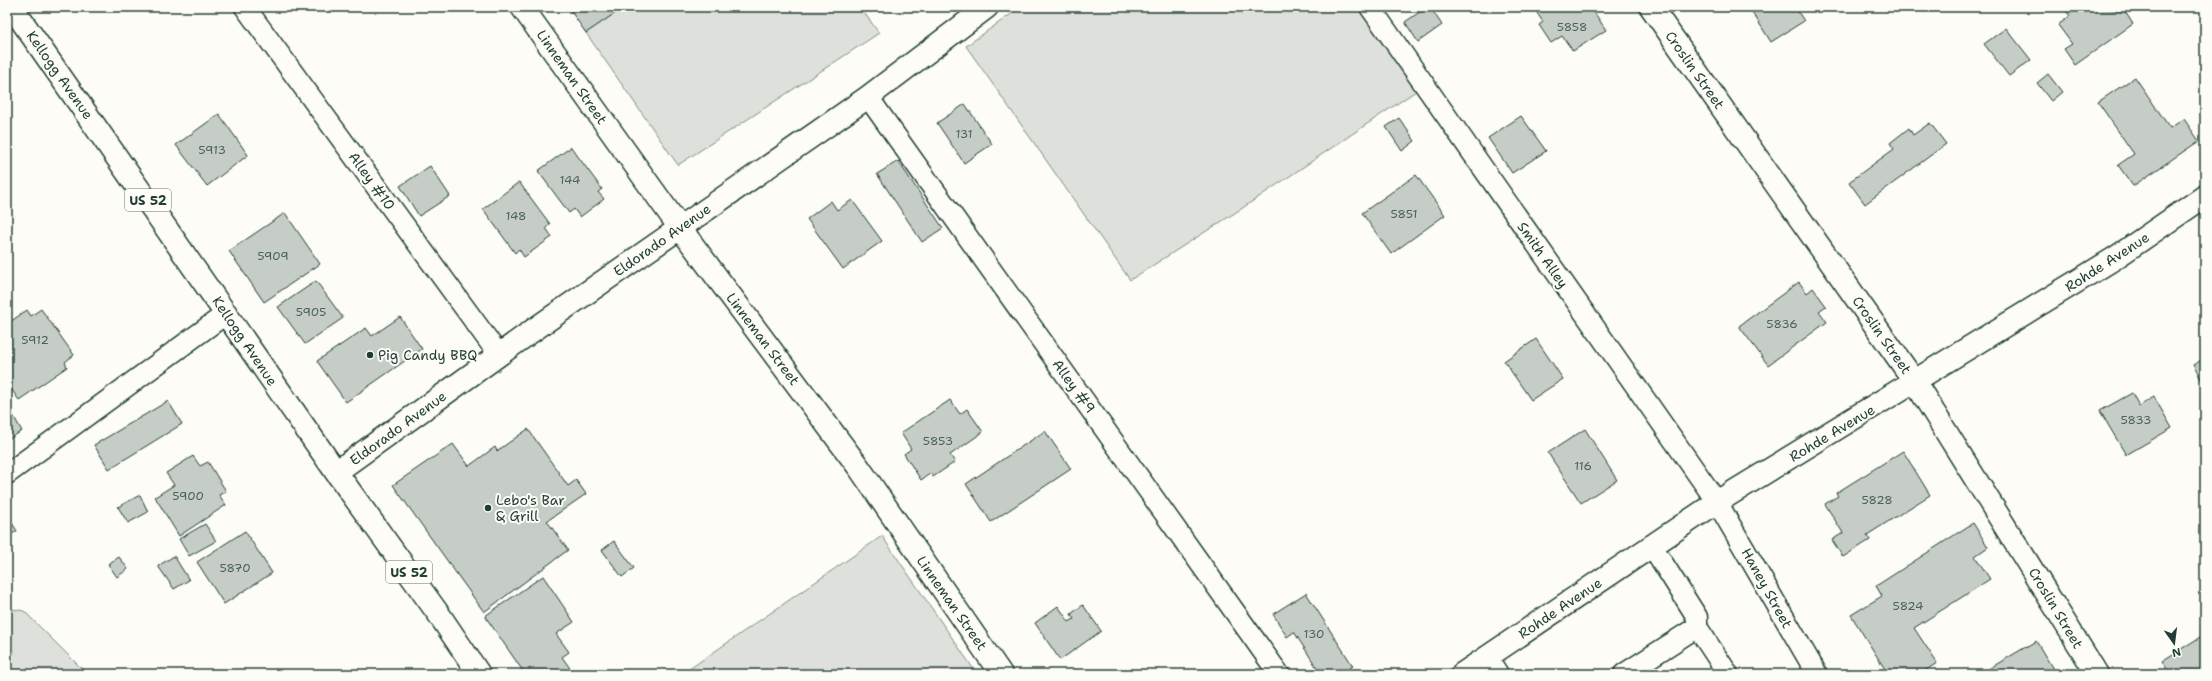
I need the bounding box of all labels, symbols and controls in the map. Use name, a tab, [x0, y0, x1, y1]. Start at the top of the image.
house number: 5858	[1557, 19, 1587, 35]
street label: Linneman Street	[533, 26, 611, 128]
street label: Kellogg Avenue	[23, 27, 97, 123]
street label: Croslin Street	[1661, 27, 1729, 113]
house number: 131	[955, 126, 973, 142]
house number: 5913	[198, 142, 226, 158]
street label: Alley #10	[345, 148, 399, 214]
house number: 144	[560, 172, 580, 188]
road number: US 52	[125, 189, 171, 211]
street label: Eldorado Avenue	[610, 200, 714, 280]
house number: 5851	[1390, 206, 1418, 222]
house number: 148	[506, 208, 526, 224]
street label: Smith Alley	[1514, 218, 1572, 292]
street label: Rohde Avenue	[2061, 228, 2153, 296]
house number: 5909	[257, 248, 289, 264]
street label: Linneman Street	[722, 289, 804, 389]
street label: Croslin Street	[1848, 292, 1916, 378]
street label: Kellogg Avenue	[208, 293, 282, 389]
house number: 5905	[296, 304, 326, 320]
house number: 5836	[1766, 316, 1798, 332]
house number: 5912	[21, 332, 49, 348]
place label: Pig Candy BBQ	[378, 346, 477, 364]
marker: Pig Candy BBQ	[365, 350, 375, 360]
street label: Alley #9	[1048, 356, 1100, 416]
street label: Eldorado Avenue	[346, 387, 450, 469]
street label: Rohde Avenue	[1786, 400, 1878, 466]
house number: 5833	[2121, 412, 2151, 428]
house number: 5853	[923, 433, 953, 449]
house number: 116	[1574, 458, 1592, 474]
house number: 5900	[172, 488, 204, 504]
place label: Lebo's Bar & Grill	[496, 491, 565, 525]
house number: 5828	[1861, 492, 1893, 508]
marker: Lebo's Bar & Grill	[483, 503, 493, 513]
street label: Haney Street	[1738, 545, 1796, 631]
street label: Linneman Street	[913, 552, 991, 654]
house number: 5870	[219, 560, 251, 576]
road number: US 52	[386, 561, 432, 583]
street label: Croslin Street	[2025, 564, 2087, 652]
street label: Rohde Avenue	[1515, 573, 1605, 643]
house number: 5824	[1893, 598, 1923, 614]
north arrow	[2154, 623, 2194, 663]
house number: 130	[1303, 626, 1325, 642]
text: N	[2170, 644, 2182, 661]

